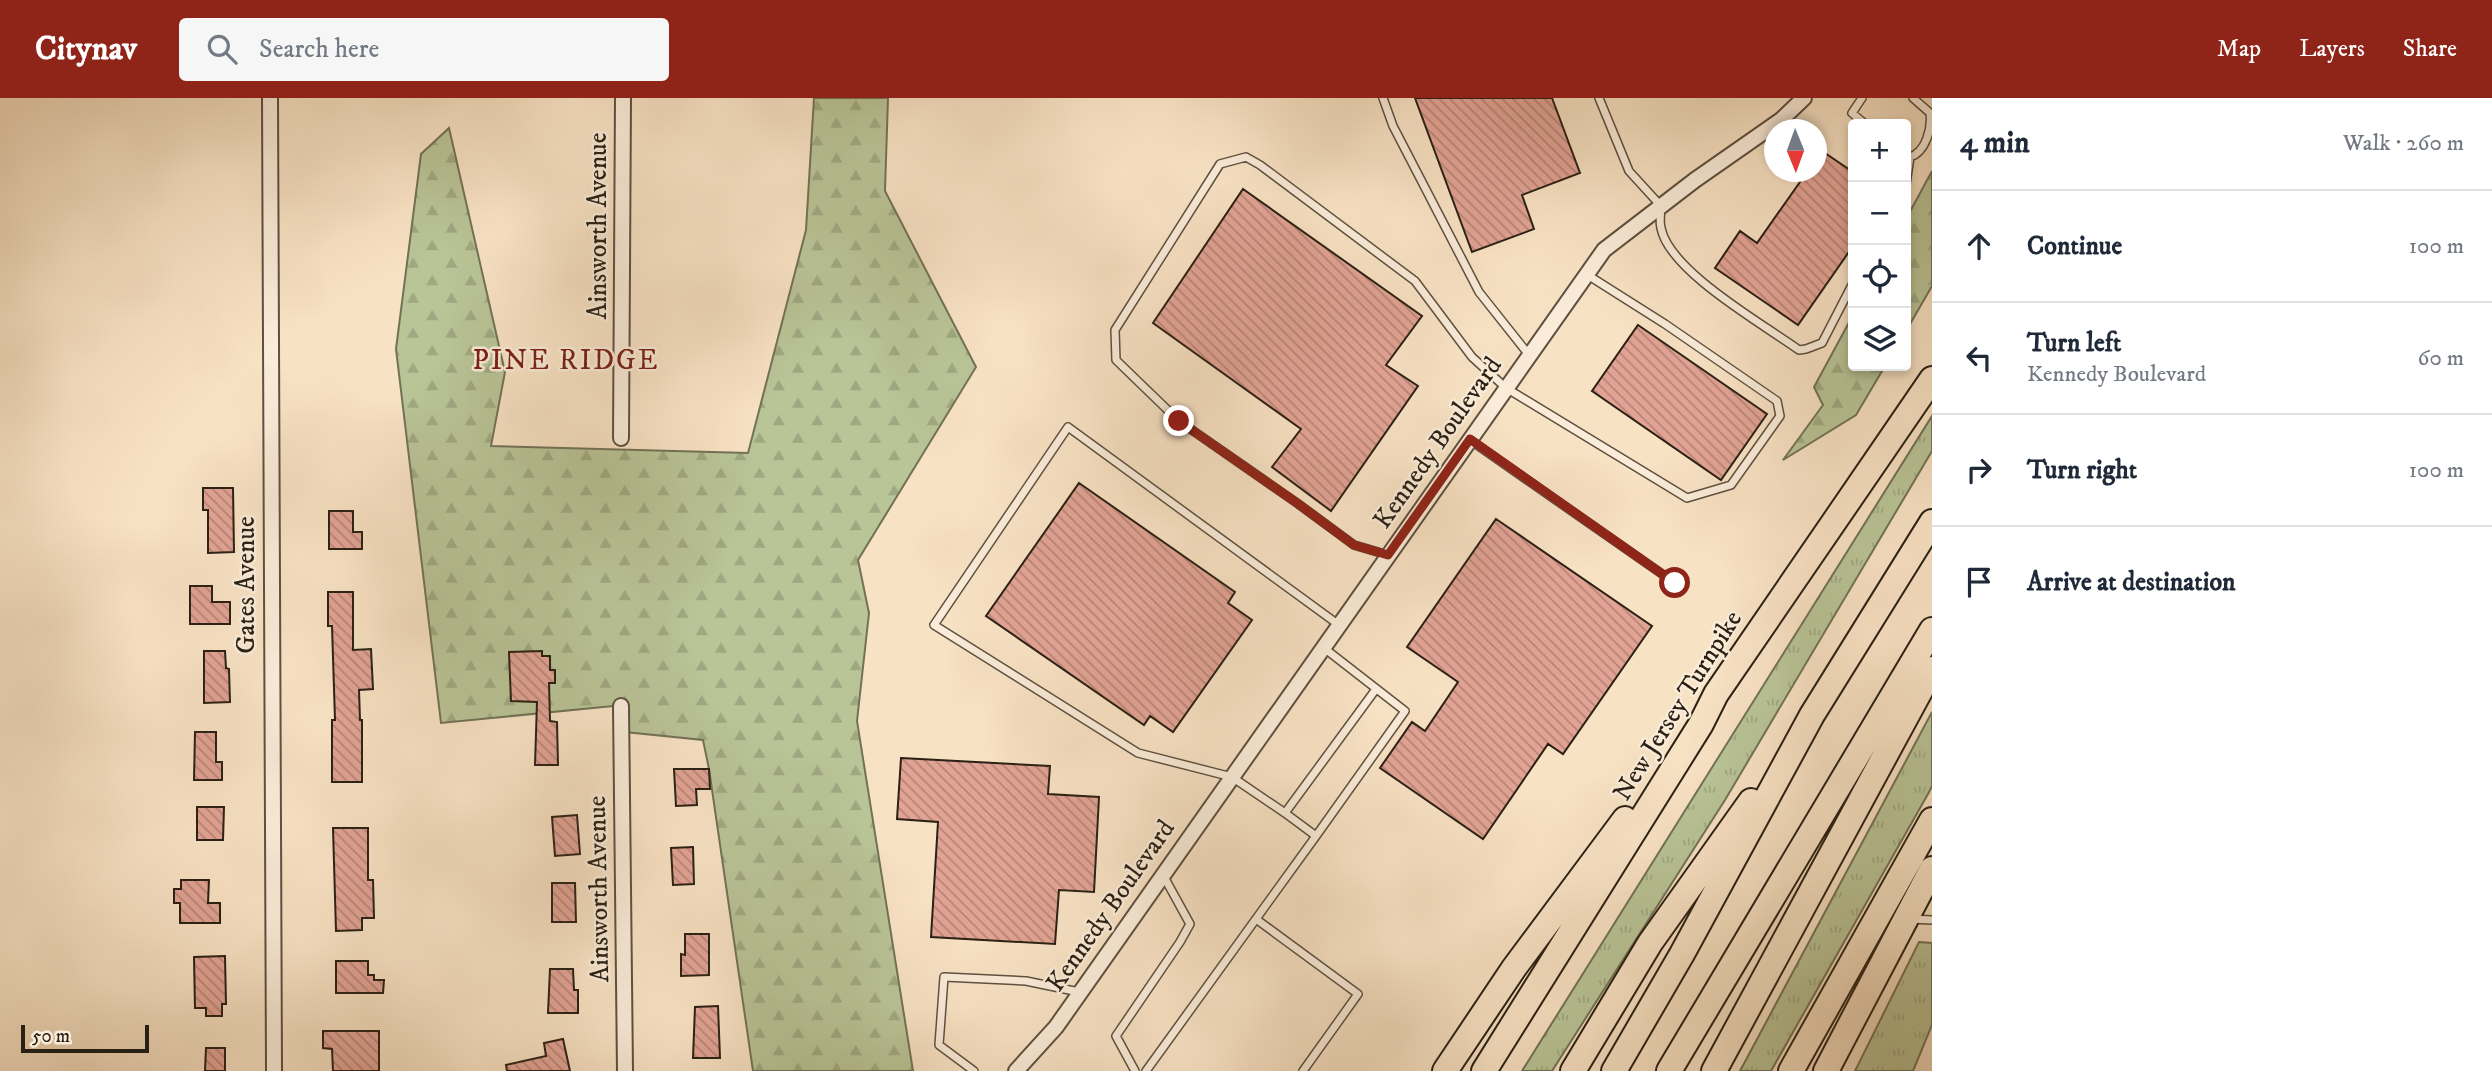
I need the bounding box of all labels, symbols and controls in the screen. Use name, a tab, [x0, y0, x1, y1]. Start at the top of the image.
search box	[179, 18, 669, 81]
text: Citynav	[35, 29, 137, 70]
icon: search	[203, 30, 241, 68]
text: Search here	[259, 33, 379, 66]
text: Map	[2217, 34, 2261, 64]
text: Layers	[2299, 34, 2365, 64]
text: Share	[2403, 34, 2457, 64]
north arrow	[1764, 119, 1827, 182]
map controls	[1848, 119, 1911, 371]
button: +	[1848, 119, 1911, 182]
text: 4 min	[1960, 125, 2030, 162]
text: Walk · 260 m	[2343, 129, 2464, 158]
street label: Ainsworth Avenue	[582, 133, 615, 319]
button: −	[1848, 182, 1911, 245]
icon: ahead	[1960, 227, 1998, 265]
text: Continue	[2027, 230, 2122, 263]
text: 100 m	[2409, 232, 2464, 261]
button: locate	[1848, 245, 1911, 308]
button: layers	[1848, 308, 1911, 371]
text: Turn left	[2027, 327, 2121, 360]
icon: left	[1960, 339, 1998, 377]
district label: PINE RIDGE	[472, 343, 660, 378]
text: 60 m	[2417, 344, 2464, 373]
street label: Kennedy Boulevard	[1366, 351, 1510, 535]
text: Kennedy Boulevard	[2027, 360, 2206, 389]
route end	[1163, 405, 1194, 436]
icon: right	[1960, 451, 1998, 489]
text: Turn right	[2027, 454, 2137, 487]
text: 100 m	[2409, 456, 2464, 485]
street label: Gates Avenue	[230, 516, 263, 654]
icon: arrive	[1960, 563, 1998, 601]
text: Arrive at destination	[2027, 566, 2236, 599]
route start	[1659, 567, 1690, 598]
street label: New Jersey Turnpike	[1606, 605, 1750, 807]
street label: Ainsworth Avenue	[581, 795, 617, 983]
street label: Kennedy Boulevard	[1039, 814, 1183, 998]
scale bar	[21, 1022, 149, 1054]
text: 50 m	[32, 1025, 70, 1048]

